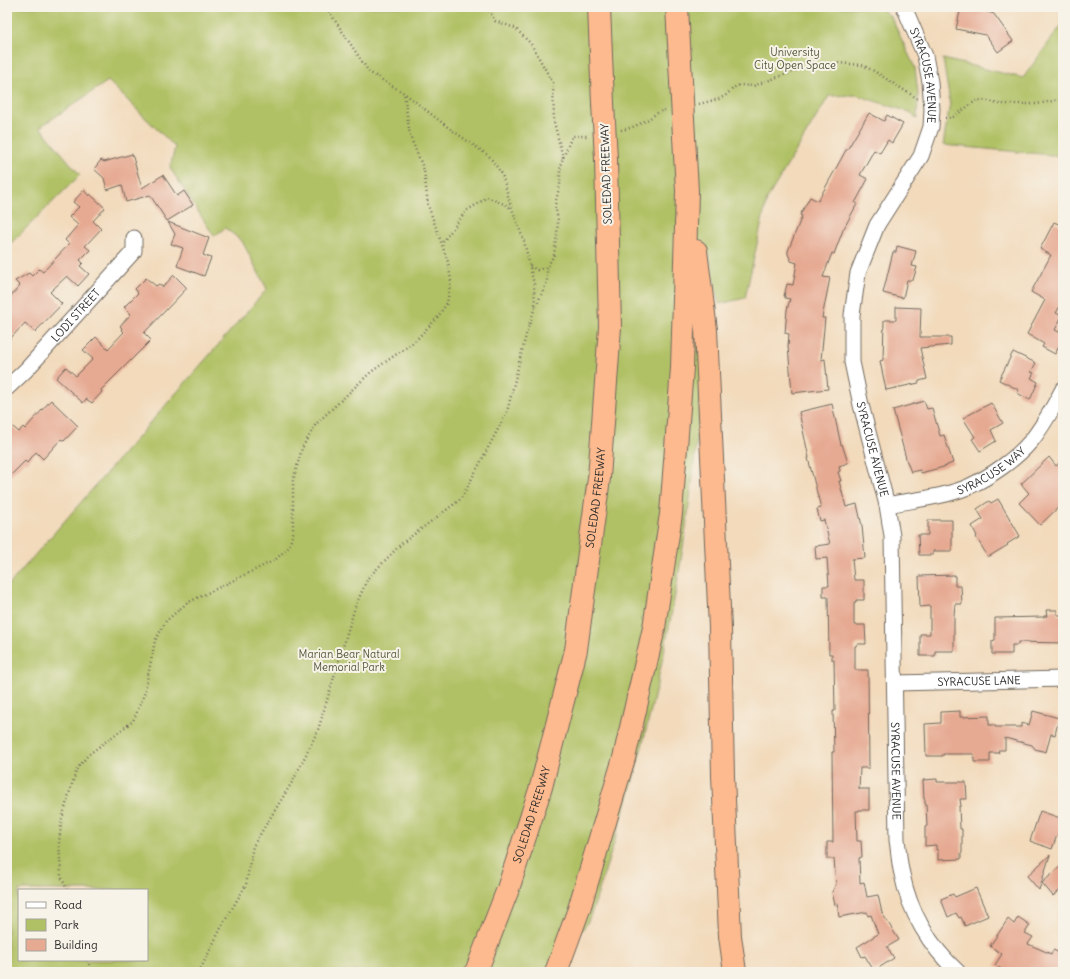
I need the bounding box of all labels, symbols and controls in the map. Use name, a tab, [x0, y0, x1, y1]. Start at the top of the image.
street label: SYRACUSE AVENUE	[907, 25, 939, 123]
park label: University City Open Space	[754, 45, 836, 72]
street label: SOLEDAD FREEWAY	[597, 123, 615, 225]
street label: LODI STREET	[48, 286, 103, 345]
street label: SYRACUSE AVENUE	[853, 400, 892, 498]
street label: SYRACUSE WAY	[955, 444, 1028, 498]
street label: SOLEDAD FREEWAY	[583, 447, 608, 549]
park label: Marian Bear Natural Memorial Park	[299, 647, 399, 674]
street label: SYRACUSE LANE	[937, 673, 1021, 689]
street label: SYRACUSE AVENUE	[888, 722, 904, 820]
street label: SOLEDAD FREEWAY	[510, 765, 553, 865]
legend	[18, 889, 148, 961]
text: Road	[54, 897, 82, 912]
text: Park	[54, 917, 79, 932]
text: Building	[54, 937, 98, 952]

